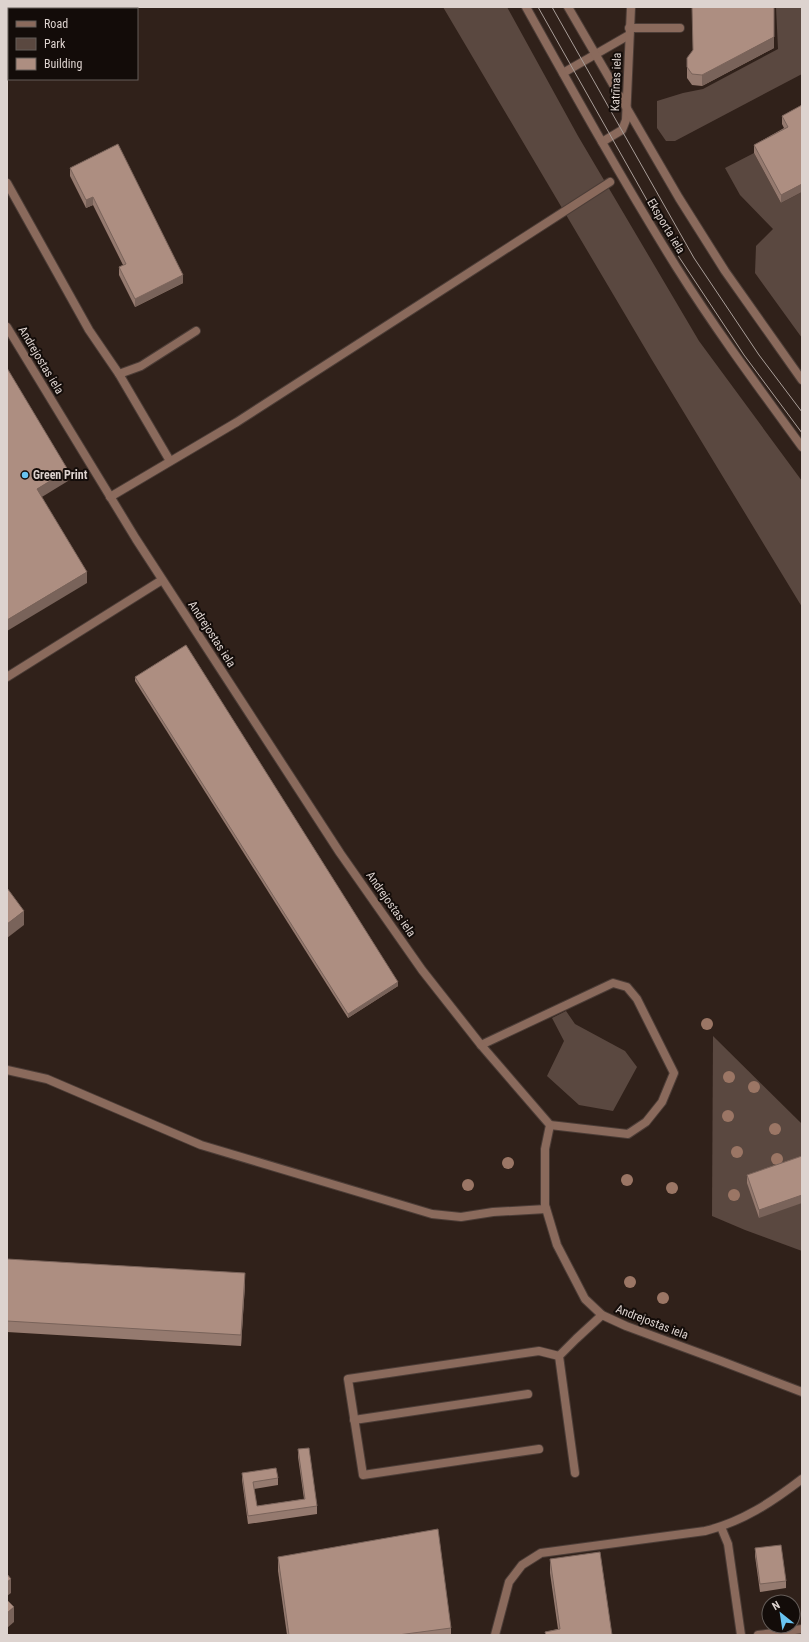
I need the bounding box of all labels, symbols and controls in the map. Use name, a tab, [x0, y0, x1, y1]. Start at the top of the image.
legend	[8, 8, 138, 80]
text: Road	[44, 17, 68, 31]
text: Park	[44, 37, 66, 51]
street label: Katrīnas iela	[608, 52, 624, 112]
text: Building	[44, 57, 82, 71]
street label: Eksporta iela	[644, 196, 688, 256]
street label: Andrejostas iela	[15, 324, 67, 397]
place label: Green Print	[33, 468, 88, 482]
marker: Green Print	[20, 470, 30, 480]
street label: Andrejostas iela	[185, 598, 239, 670]
street label: Andrejostas iela	[363, 869, 419, 940]
street label: Andrejostas iela	[614, 1302, 690, 1342]
north arrow	[761, 1594, 801, 1634]
text: N	[770, 1598, 783, 1613]

